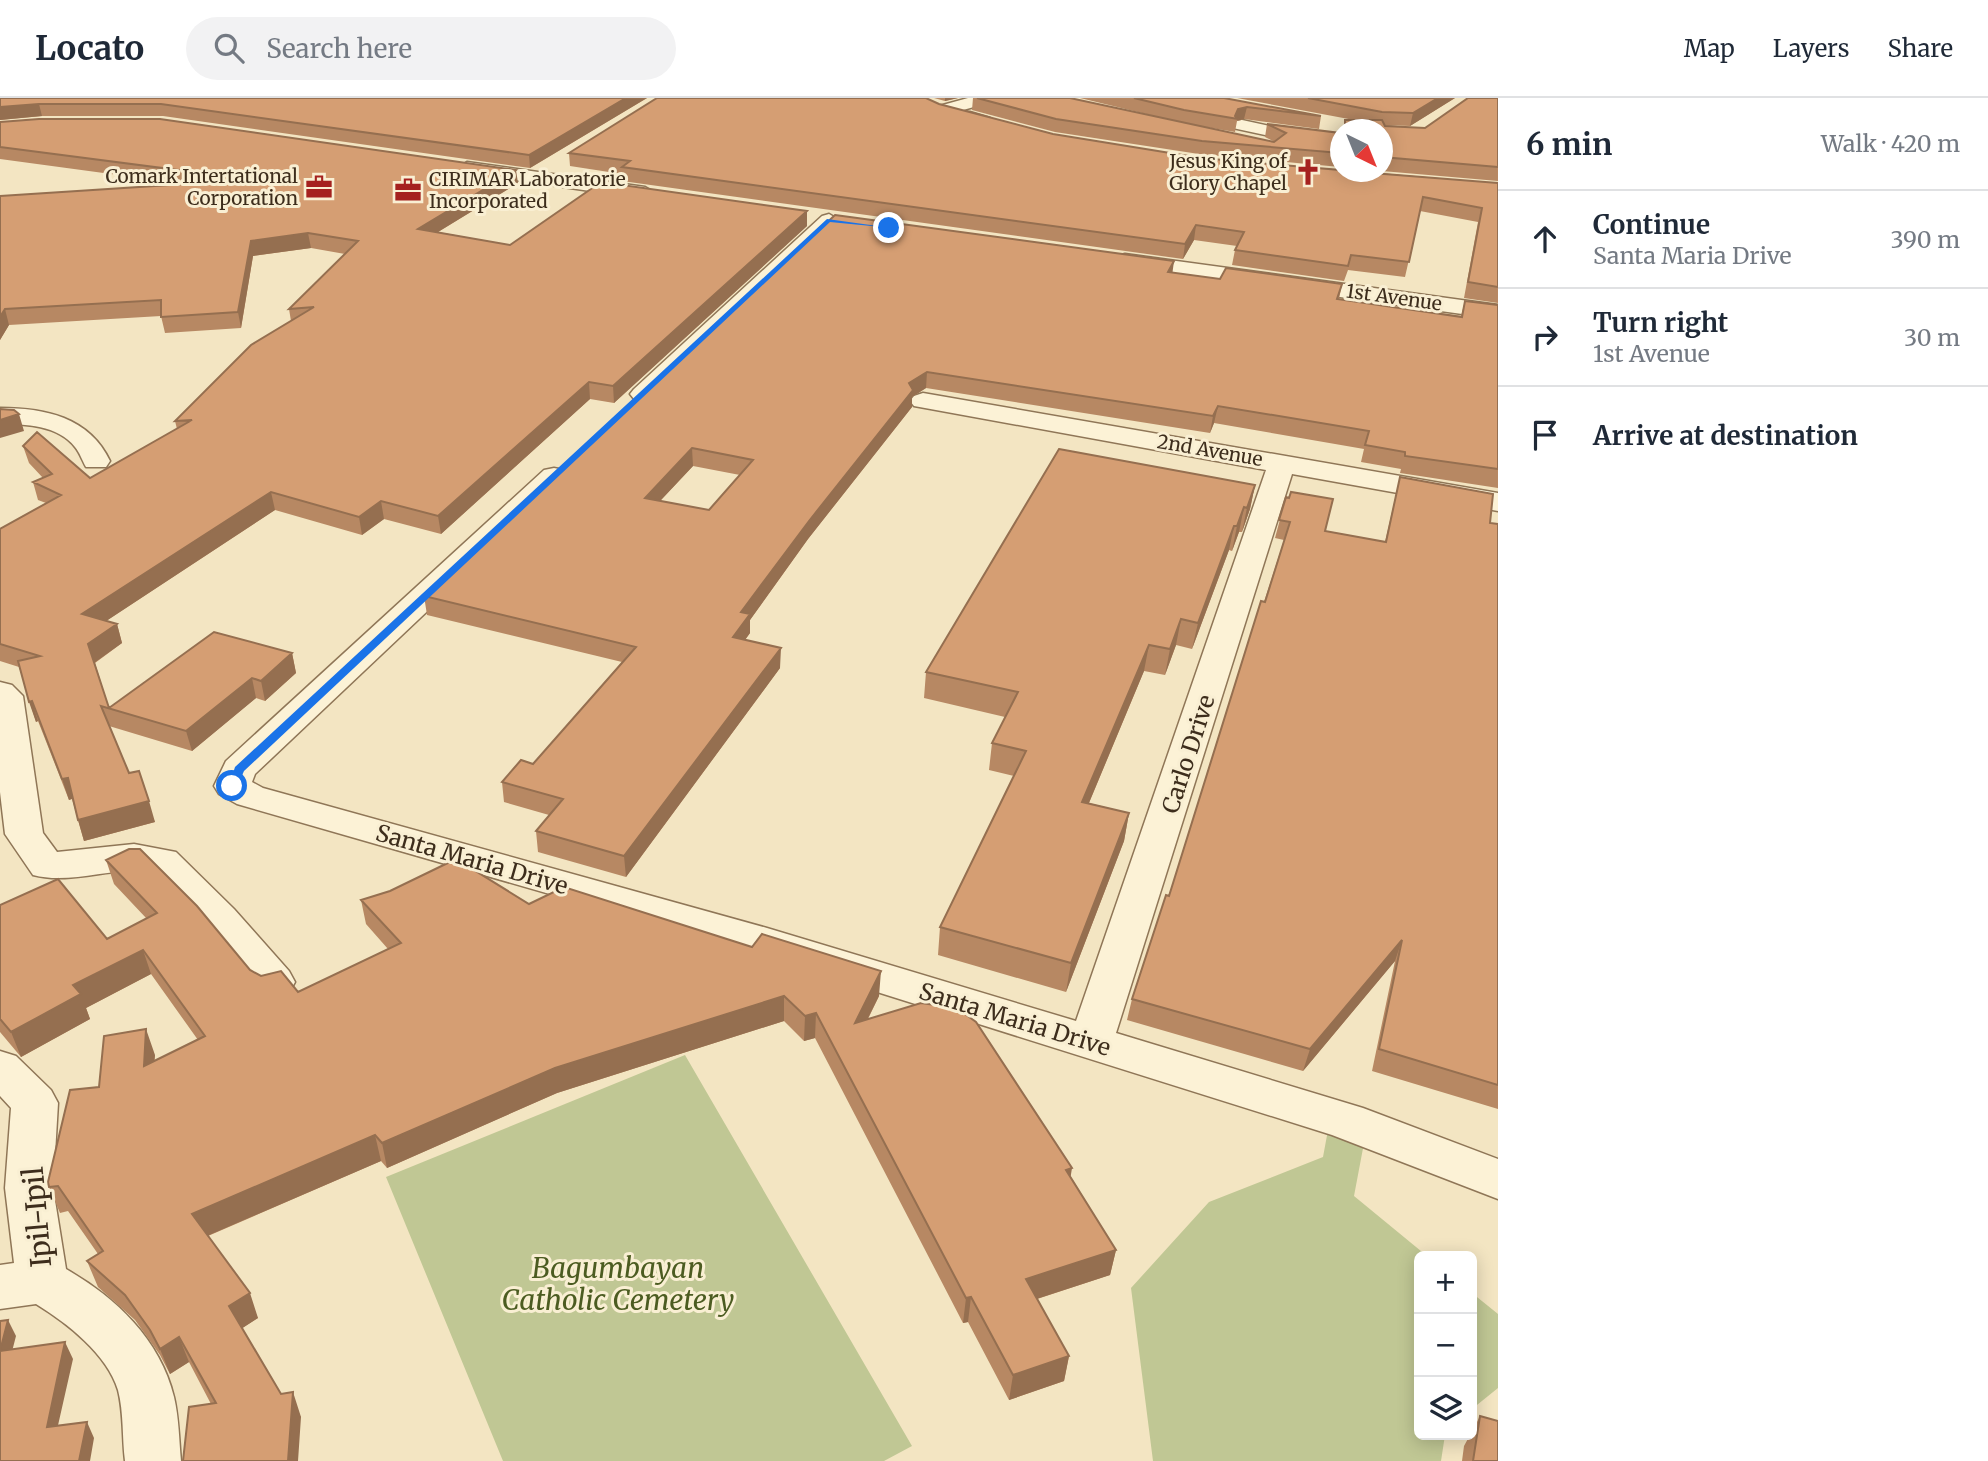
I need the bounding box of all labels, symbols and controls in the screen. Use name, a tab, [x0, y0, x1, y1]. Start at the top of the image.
search box	[186, 17, 676, 80]
text: Locato	[35, 28, 144, 69]
icon: search	[210, 29, 248, 67]
text: Search here	[266, 32, 412, 65]
text: Map	[1684, 33, 1735, 64]
text: Layers	[1773, 33, 1849, 64]
text: Share	[1887, 33, 1953, 64]
north arrow	[1330, 119, 1393, 182]
text: 6 min	[1526, 125, 1612, 163]
text: Walk · 420 m	[1821, 129, 1960, 158]
place label: Jesus King of Glory Chapel	[1168, 149, 1288, 195]
church icon: Jesus King of Glory Chapel	[1293, 157, 1323, 187]
place label: Comark Intertational Corporation	[105, 164, 298, 210]
place label: CIRIMAR Laboratorie Incorporated	[429, 167, 626, 213]
office icon: Comark Intertational Corporation	[304, 172, 334, 202]
office icon: CIRIMAR Laboratorie Incorporated	[393, 175, 423, 205]
text: Continue	[1593, 208, 1710, 241]
route end	[873, 212, 904, 243]
icon: ahead	[1526, 220, 1564, 258]
text: 390 m	[1890, 225, 1960, 254]
text: Santa Maria Drive	[1593, 241, 1792, 270]
street label: 1st Avenue	[1345, 278, 1444, 316]
text: Turn right	[1593, 306, 1728, 339]
icon: right	[1526, 318, 1564, 356]
text: 30 m	[1904, 323, 1960, 352]
text: 1st Avenue	[1593, 339, 1710, 368]
icon: arrive	[1526, 416, 1564, 454]
text: Arrive at destination	[1593, 419, 1858, 452]
street label: 2nd Avenue	[1156, 429, 1265, 471]
street label: Carlo Drive	[1155, 691, 1221, 817]
route start	[216, 770, 247, 801]
street label: Santa Maria Drive	[373, 818, 571, 900]
street label: Santa Maria Drive	[916, 976, 1114, 1062]
street label: Ipil-Ipil	[15, 1165, 59, 1269]
park label: Bagumbayan Catholic Cemetery	[502, 1250, 734, 1318]
map controls	[1414, 1251, 1477, 1440]
button: +	[1414, 1251, 1477, 1314]
button: −	[1414, 1314, 1477, 1377]
button: layers	[1414, 1377, 1477, 1440]

